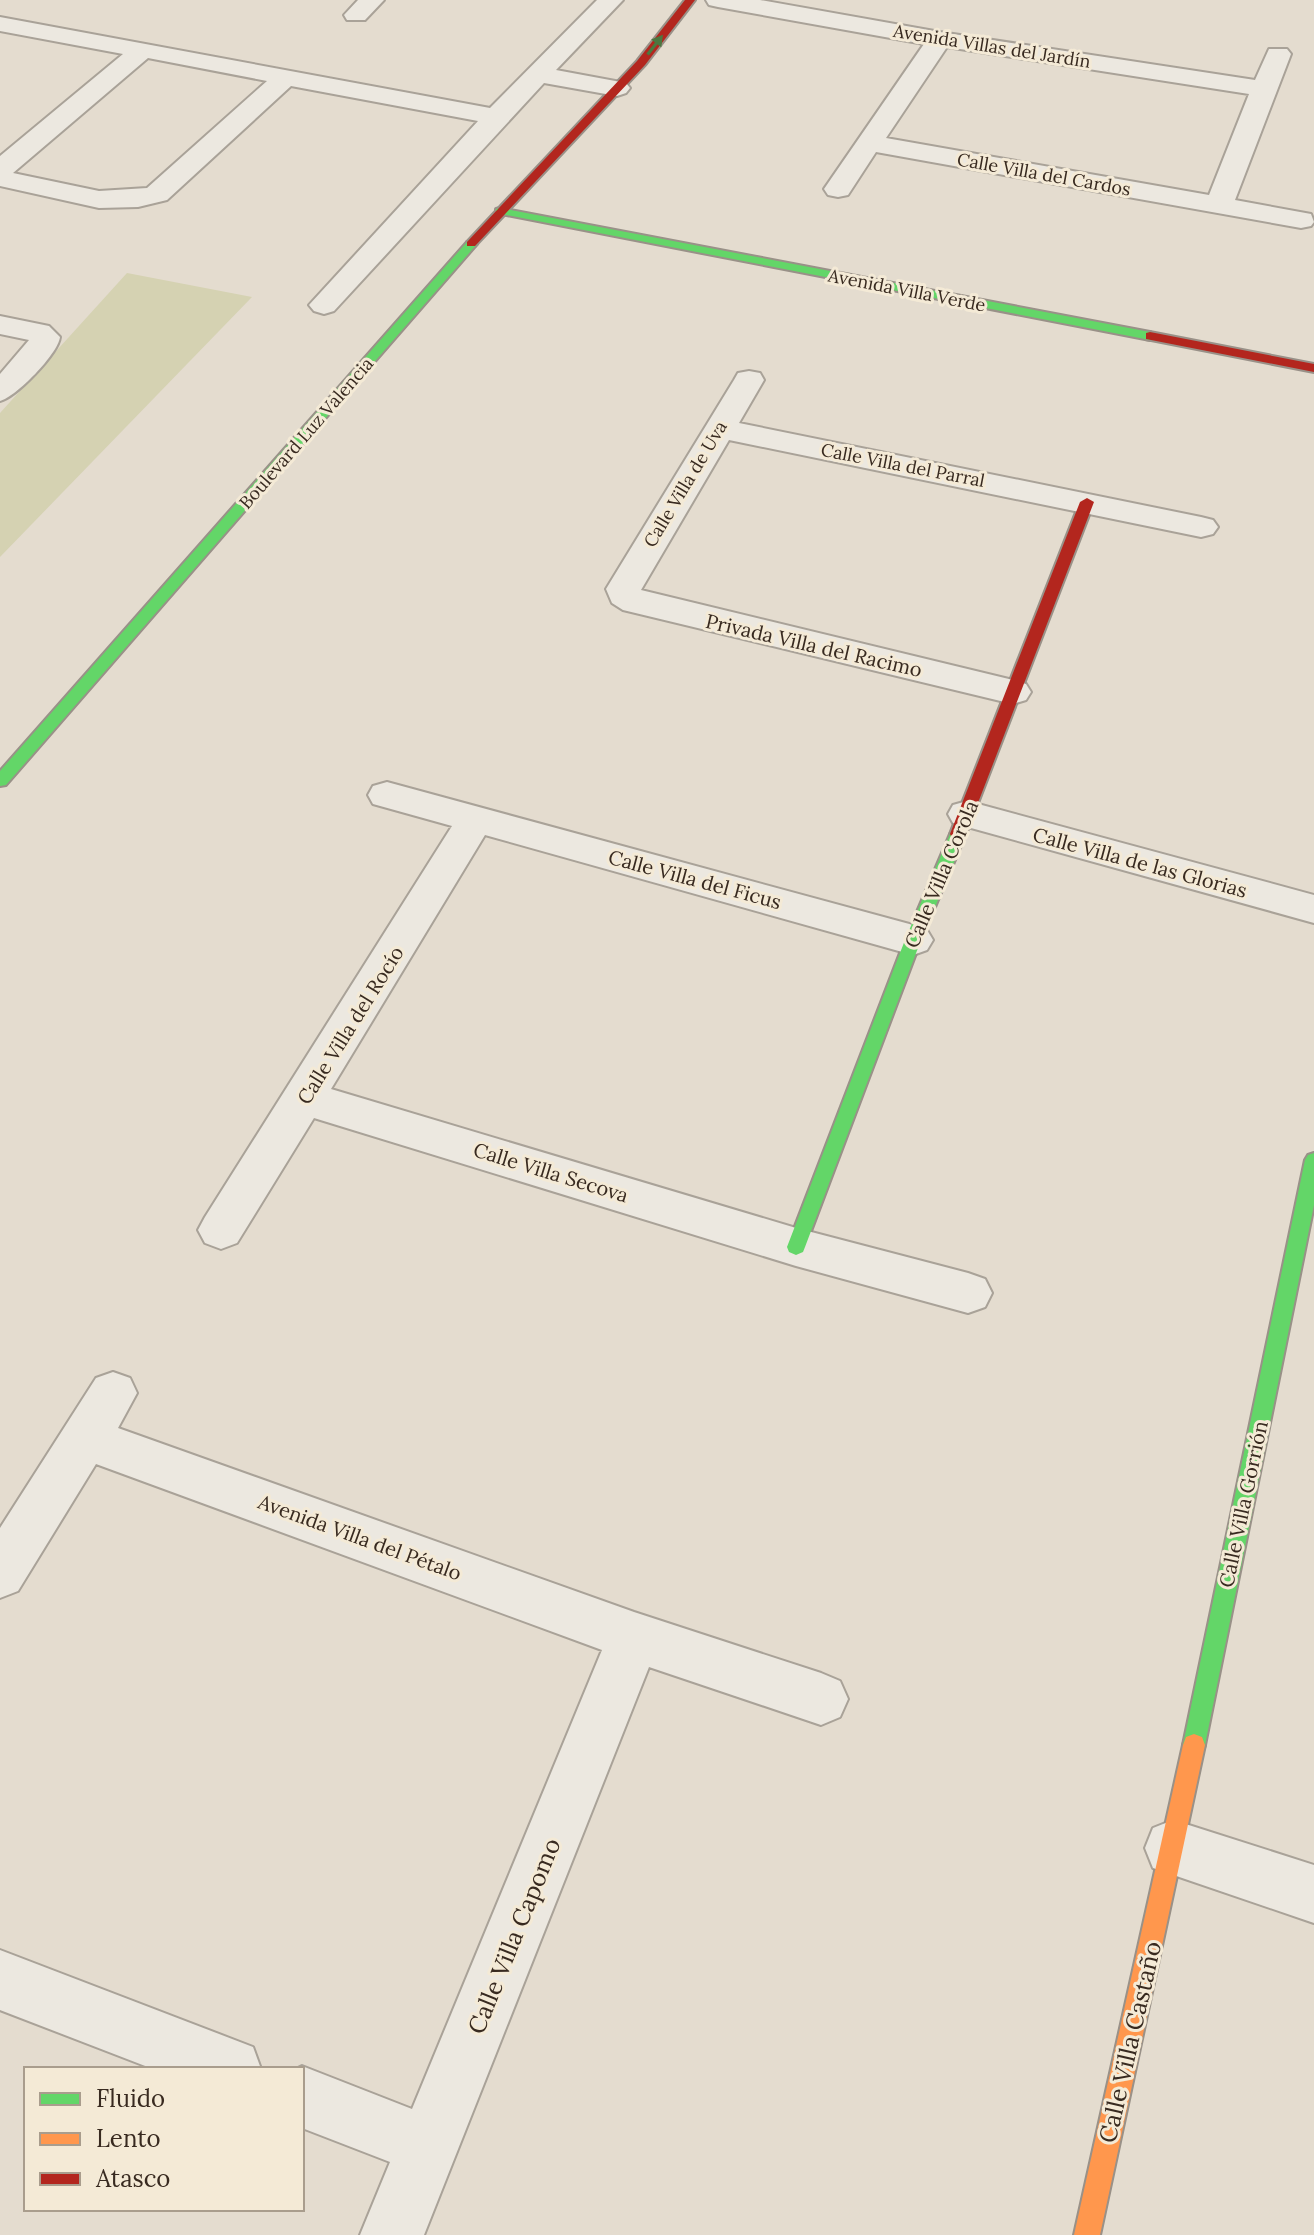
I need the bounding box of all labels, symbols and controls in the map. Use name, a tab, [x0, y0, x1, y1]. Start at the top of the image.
street label: Avenida Villas del Jardín	[891, 19, 1092, 73]
one-way arrow	[646, 35, 662, 55]
street label: Calle Villa del Cardos	[955, 147, 1133, 201]
street label: Avenida Villa Verde	[825, 263, 988, 317]
street label: Boulevard Luz Valencia	[234, 352, 378, 514]
street label: Calle Villa de Uva	[638, 417, 732, 551]
street label: Calle Villa del Parral	[819, 438, 987, 492]
street label: Privada Villa del Racimo	[703, 608, 925, 682]
street label: Calle Villa Corola	[899, 796, 983, 952]
street label: Calle Villa de las Glorias	[1030, 821, 1250, 903]
street label: Calle Villa del Ficus	[606, 844, 784, 914]
street label: Calle Villa del Rocío	[291, 941, 409, 1109]
street label: Calle Villa Secova	[471, 1137, 631, 1207]
street label: Calle Villa Gorrión	[1213, 1418, 1273, 1590]
street label: Avenida Villa del Pétalo	[254, 1488, 465, 1585]
street label: Calle Villa Capomo	[461, 1834, 567, 2038]
street label: Calle Villa Castaño	[1092, 1938, 1168, 2146]
legend	[24, 2067, 304, 2211]
text: Fluido	[96, 2083, 165, 2114]
text: Lento	[96, 2123, 161, 2154]
text: Atasco	[95, 2163, 170, 2194]

